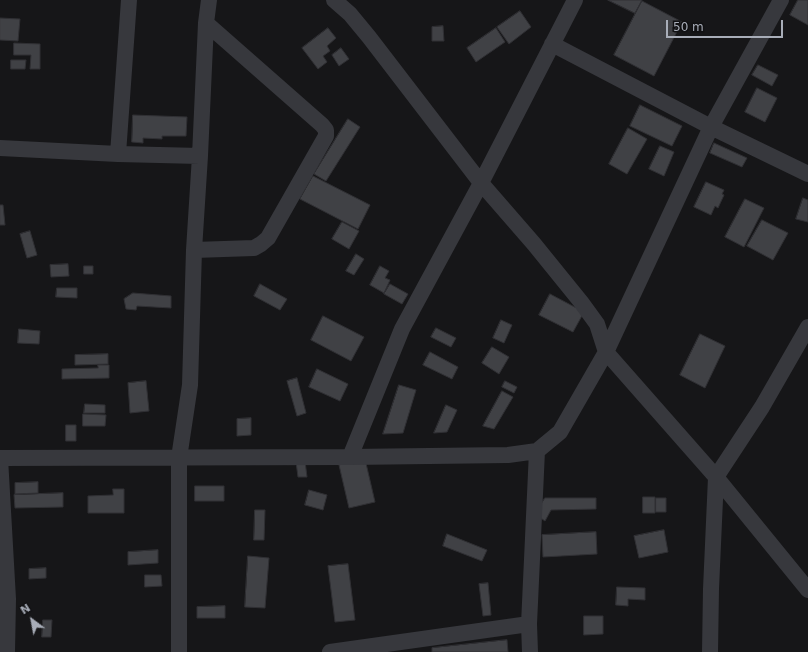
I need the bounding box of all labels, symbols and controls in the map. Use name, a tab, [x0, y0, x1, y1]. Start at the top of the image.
scale bar	[668, 12, 785, 38]
text: 50 m	[673, 20, 704, 34]
north arrow	[12, 600, 52, 640]
text: N	[18, 601, 33, 617]

